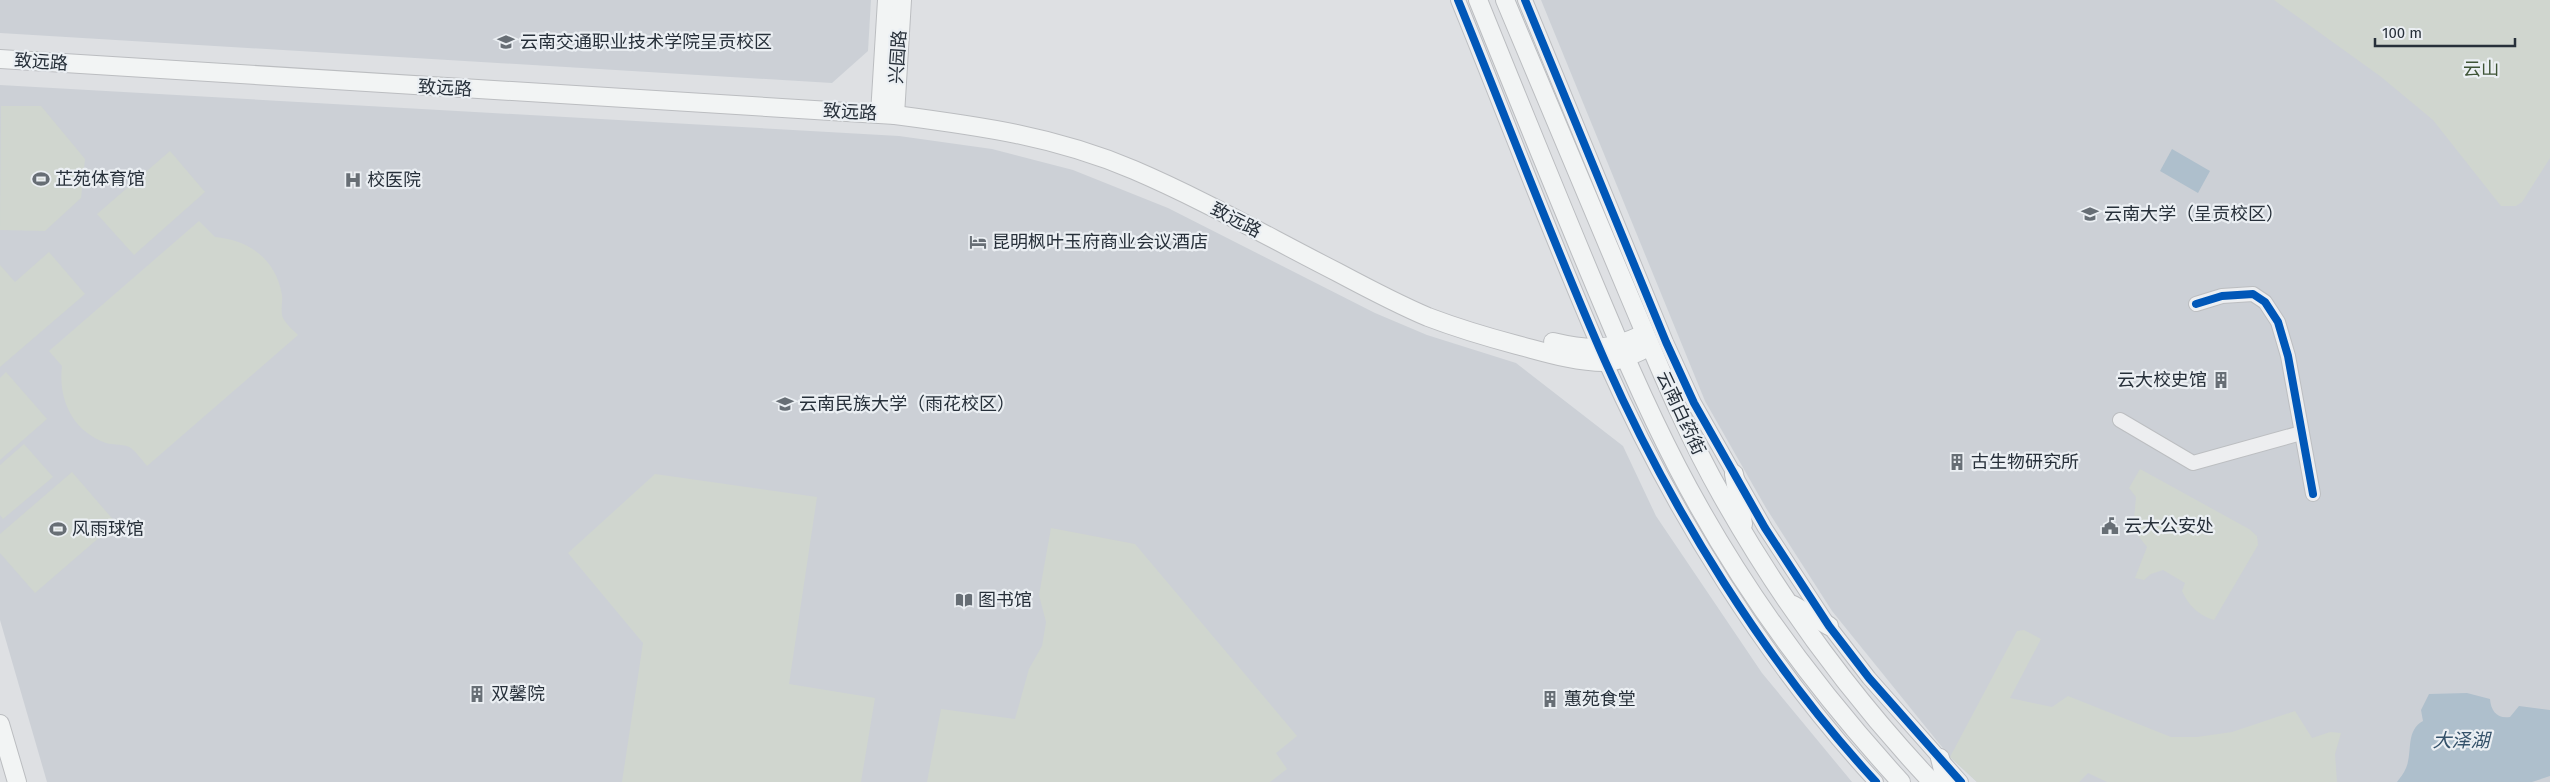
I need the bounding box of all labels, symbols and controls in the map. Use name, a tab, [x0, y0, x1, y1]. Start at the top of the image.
scale bar	[2375, 15, 2515, 47]
text: 100 m	[2382, 24, 2422, 42]
street label: 兴园路	[885, 29, 911, 85]
place label: 云南交通职业技术学院呈贡校区	[520, 31, 772, 53]
school or university icon: 云南交通职业技术学院呈贡校区	[496, 32, 516, 52]
street label: 致远路	[13, 49, 69, 75]
park label: 云山	[2463, 58, 2499, 80]
street label: 致远路	[417, 76, 473, 100]
street label: 致远路	[822, 100, 878, 124]
place label: 芷苑体育馆	[55, 168, 145, 190]
sports icon: 芷苑体育馆	[31, 169, 51, 189]
place label: 校医院	[367, 169, 421, 191]
hospital icon: 校医院	[343, 170, 363, 190]
street label: 致远路	[1207, 198, 1265, 242]
place label: 云南大学（呈贡校区）	[2104, 203, 2284, 225]
school or university icon: 云南大学（呈贡校区）	[2080, 204, 2100, 224]
place label: 昆明枫叶玉府商业会议酒店	[992, 231, 1208, 253]
hotel icon: 昆明枫叶玉府商业会议酒店	[968, 232, 988, 252]
street label: 云南白药街	[1652, 368, 1710, 458]
place label: 云大校史馆	[2117, 369, 2207, 391]
building icon: 云大校史馆	[2211, 370, 2231, 390]
place label: 云南民族大学（雨花校区）	[799, 393, 1015, 415]
school or university icon: 云南民族大学（雨花校区）	[775, 394, 795, 414]
place label: 古生物研究所	[1971, 451, 2079, 473]
building icon: 古生物研究所	[1947, 452, 1967, 472]
place label: 云大公安处	[2124, 515, 2214, 537]
public building icon: 云大公安处	[2100, 516, 2120, 536]
place label: 风雨球馆	[72, 518, 144, 540]
sports icon: 风雨球馆	[48, 519, 68, 539]
place label: 图书馆	[978, 589, 1032, 611]
library icon: 图书馆	[954, 590, 974, 610]
place label: 双馨院	[491, 683, 545, 705]
building icon: 双馨院	[467, 684, 487, 704]
place label: 蕙苑食堂	[1564, 688, 1636, 710]
building icon: 蕙苑食堂	[1540, 689, 1560, 709]
water label: 大泽湖	[2432, 729, 2492, 752]

